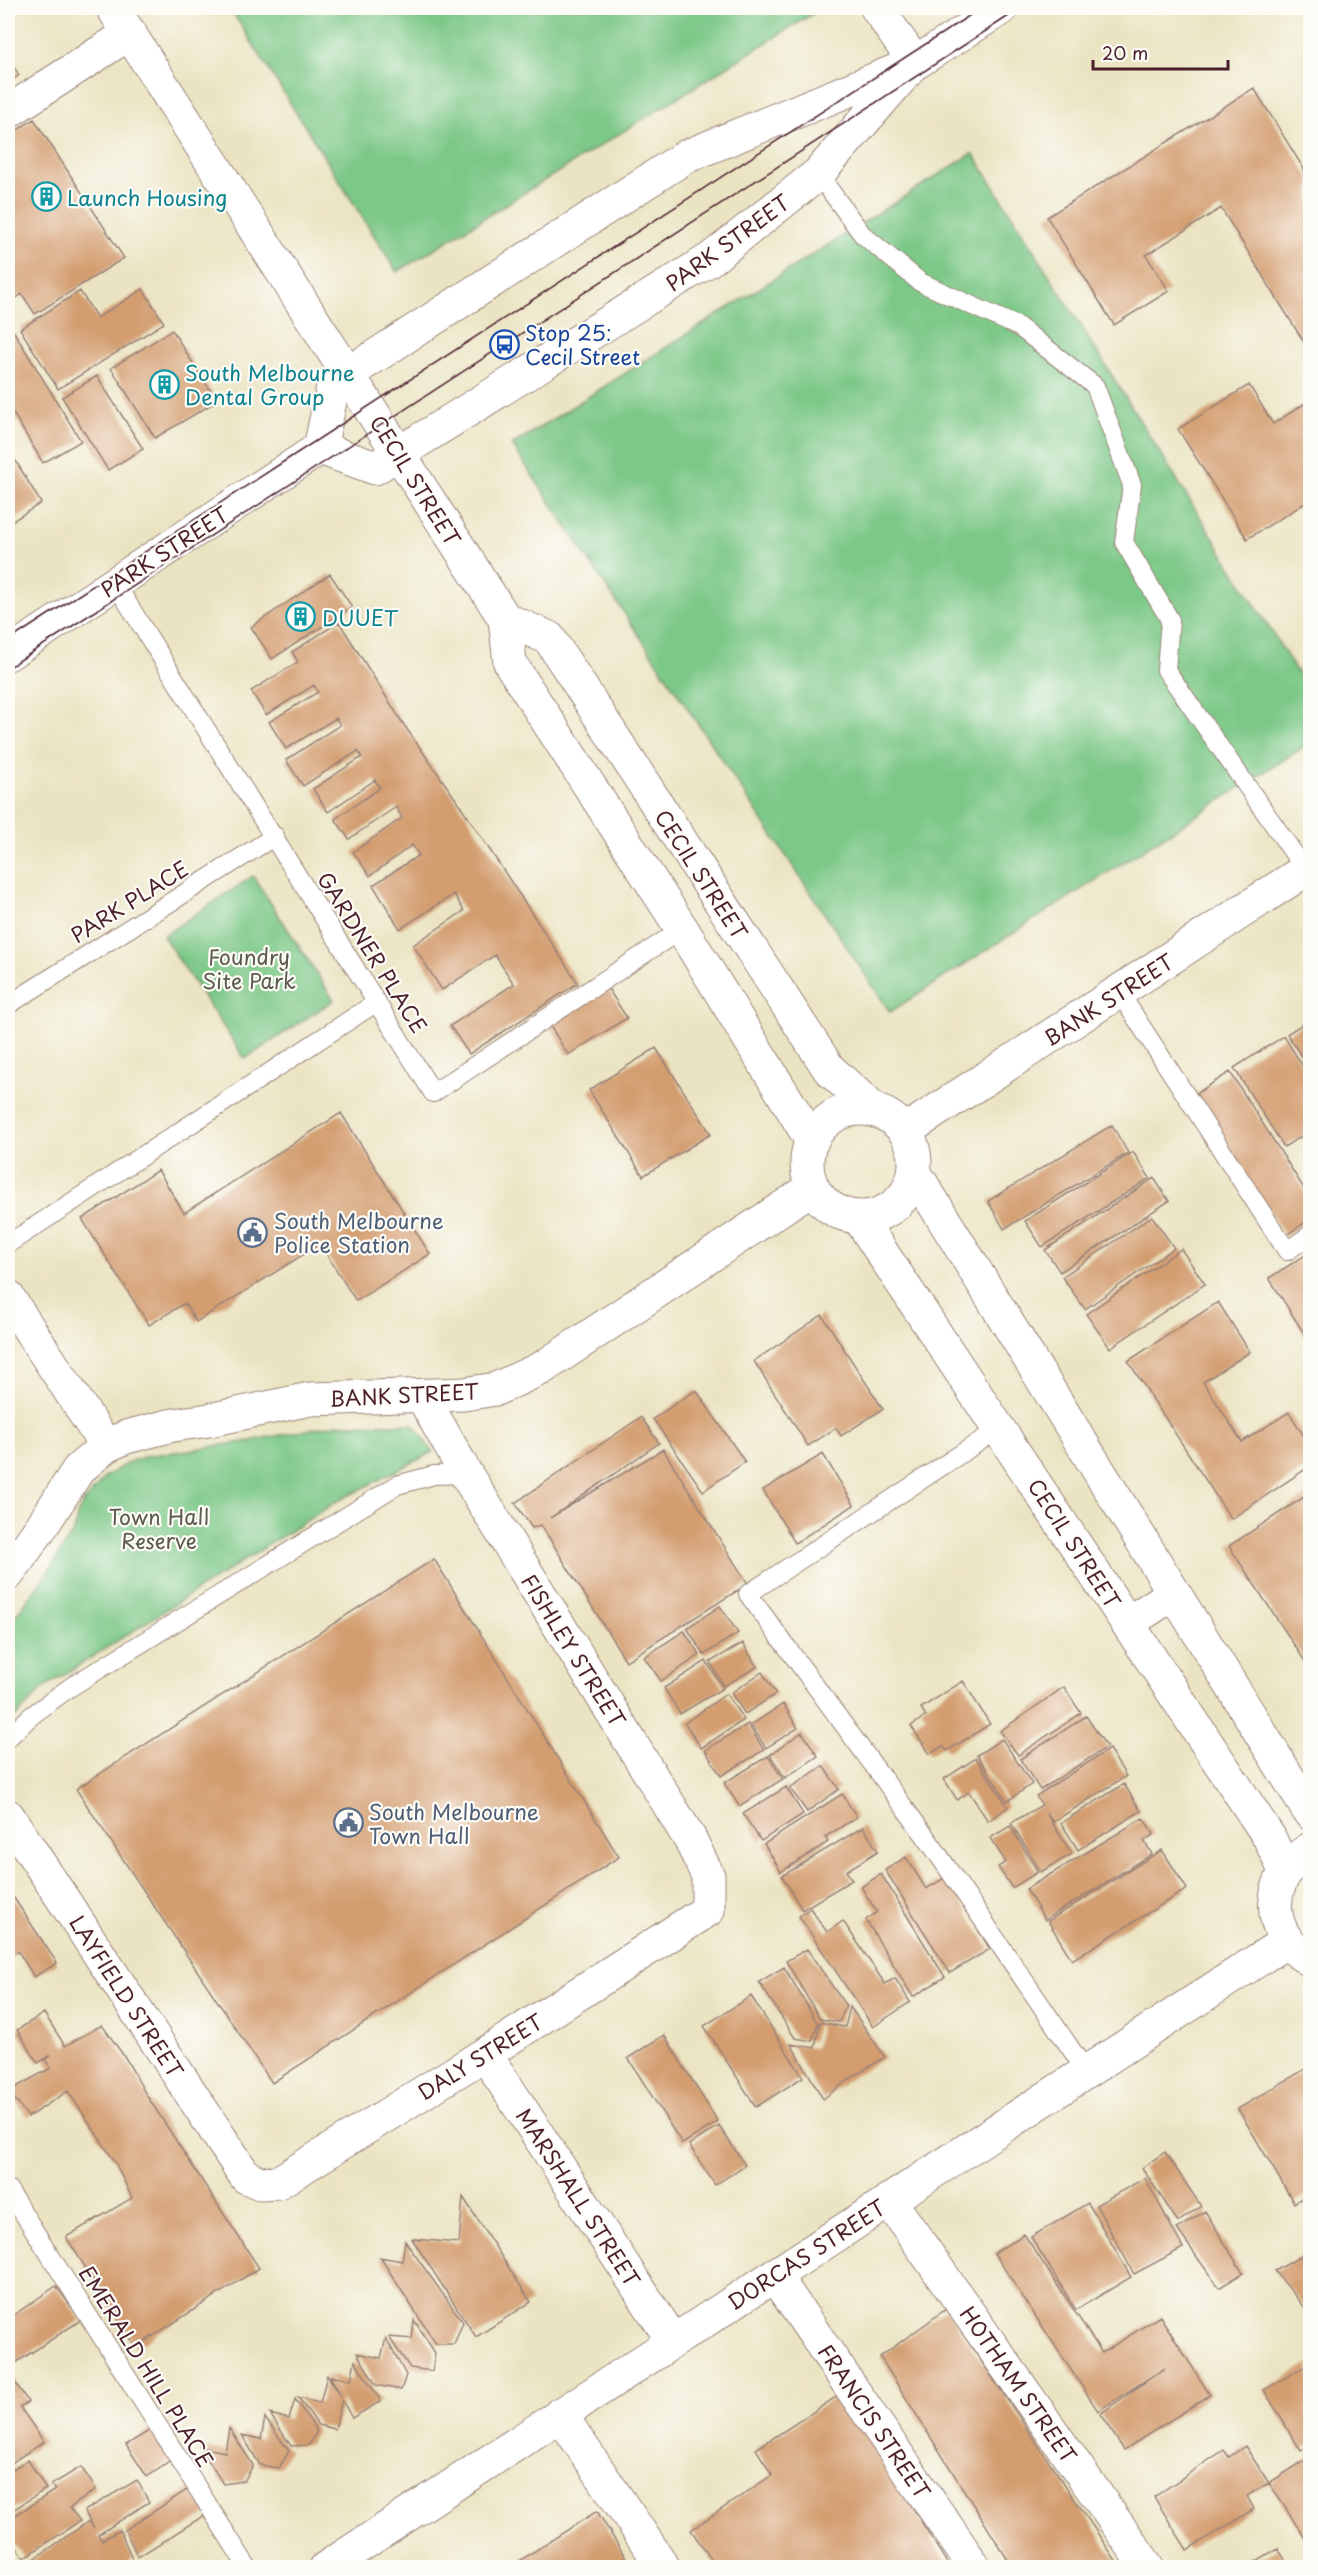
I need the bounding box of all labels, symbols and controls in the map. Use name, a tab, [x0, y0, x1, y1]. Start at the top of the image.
scale bar	[1093, 33, 1228, 71]
text: 20 m	[1102, 39, 1148, 66]
building icon: Launch Housing	[30, 181, 62, 213]
place label: Launch Housing	[67, 181, 227, 213]
street label: PARK STREET	[658, 186, 796, 298]
place label: Stop 25: Cecil Street	[525, 316, 640, 372]
bus stop icon: Stop 25: Cecil Street	[488, 328, 520, 360]
place label: South Melbourne Dental Group	[185, 356, 355, 412]
building icon: South Melbourne Dental Group	[148, 368, 180, 400]
street label: CECIL STREET	[363, 408, 469, 552]
street label: PARK STREET	[94, 497, 235, 604]
building icon: DUUET	[285, 601, 317, 633]
place label: DUUET	[322, 601, 399, 633]
street label: CECIL STREET	[648, 803, 756, 946]
street label: PARK PLACE	[64, 852, 194, 950]
street label: GARDNER PLACE	[310, 865, 436, 1039]
park label: Foundry Site Park	[202, 940, 296, 996]
street label: BANK STREET	[1037, 944, 1180, 1053]
place label: South Melbourne Police Station	[274, 1204, 444, 1260]
public building icon: South Melbourne Police Station	[237, 1216, 269, 1248]
street label: BANK STREET	[329, 1374, 480, 1414]
street label: CECIL STREET	[1021, 1472, 1129, 1615]
park label: Town Hall Reserve	[109, 1500, 209, 1556]
street label: FISHLEY STREET	[514, 1567, 634, 1733]
place label: South Melbourne Town Hall	[369, 1795, 539, 1851]
public building icon: South Melbourne Town Hall	[332, 1807, 364, 1839]
street label: LAYFIELD STREET	[62, 1908, 192, 2084]
street label: DALY STREET	[411, 2004, 549, 2107]
street label: MARSHALL STREET	[509, 2101, 649, 2293]
street label: DORCAS STREET	[721, 2190, 892, 2317]
street label: EMERALD HILL PLACE	[72, 2259, 222, 2473]
street label: HOTHAM STREET	[953, 2299, 1085, 2469]
street label: FRANCIS STREET	[811, 2337, 939, 2505]

